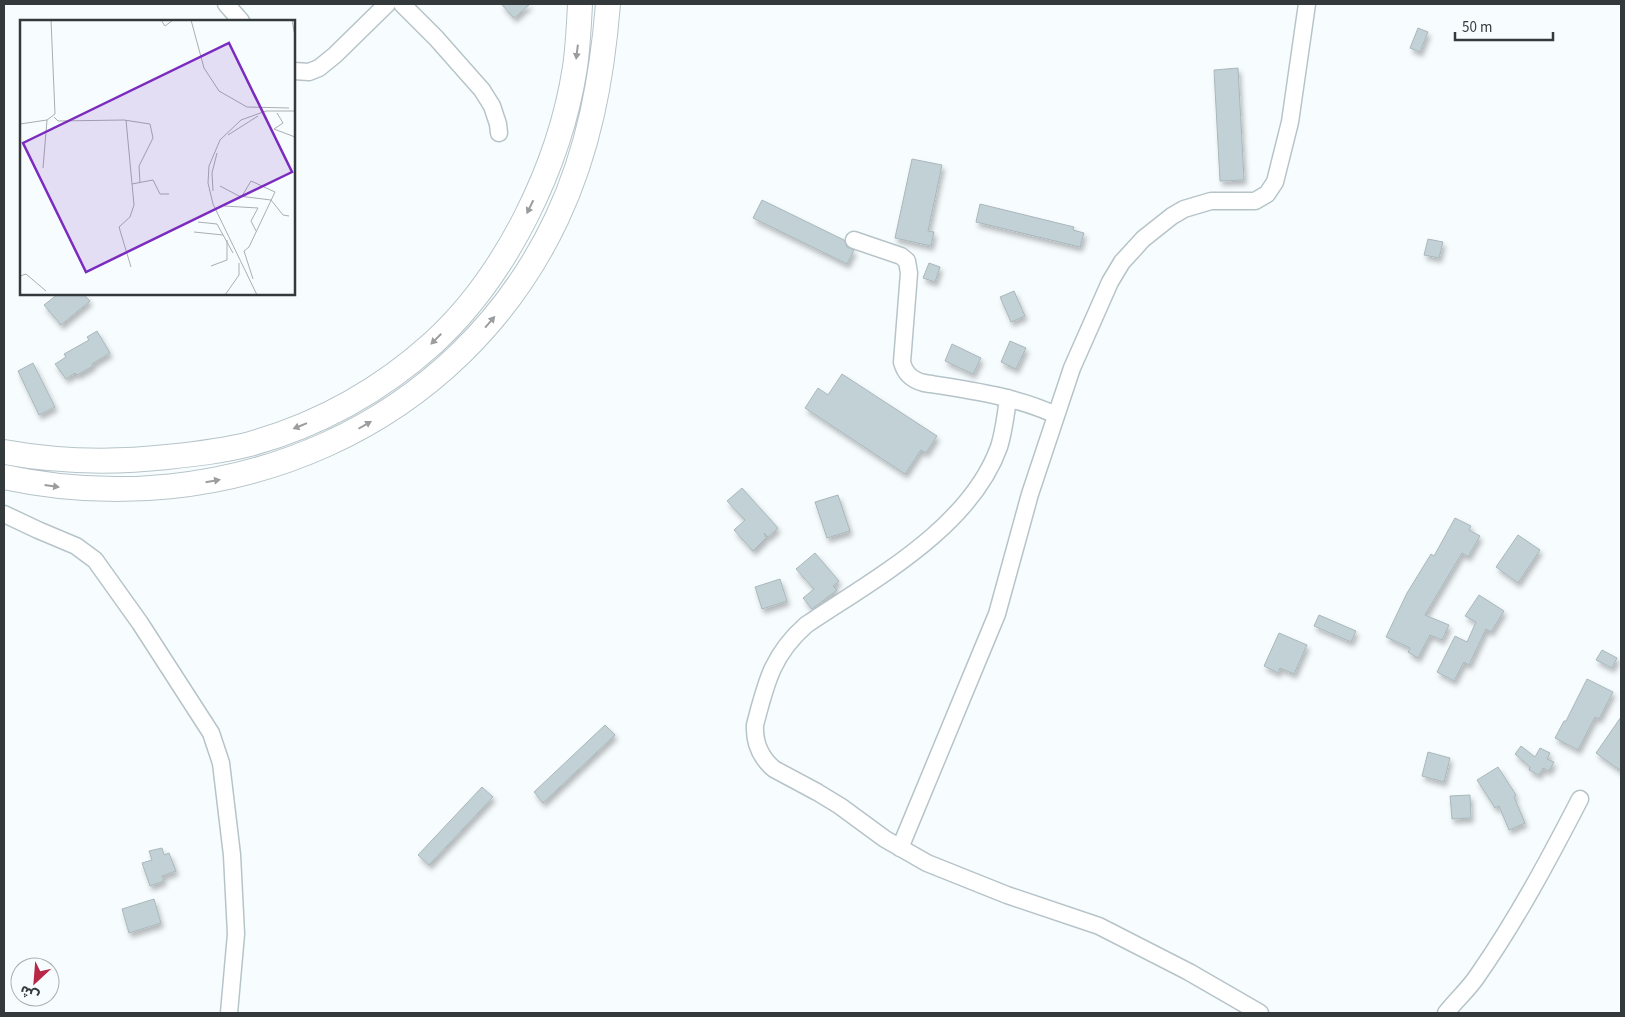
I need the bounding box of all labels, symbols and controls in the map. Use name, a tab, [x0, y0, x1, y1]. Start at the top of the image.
scale bar	[1455, 10, 1552, 42]
text: 50 m	[1462, 17, 1492, 38]
inset map	[20, 20, 295, 295]
one-way arrow	[573, 45, 581, 61]
one-way arrow	[526, 200, 534, 214]
one-way arrow	[484, 316, 495, 328]
one-way arrow	[430, 333, 442, 345]
one-way arrow	[358, 421, 373, 429]
one-way arrow	[292, 422, 307, 430]
one-way arrow	[206, 476, 222, 484]
one-way arrow	[44, 482, 60, 490]
north arrow	[10, 957, 60, 1007]
text: ش	[17, 980, 43, 1006]

